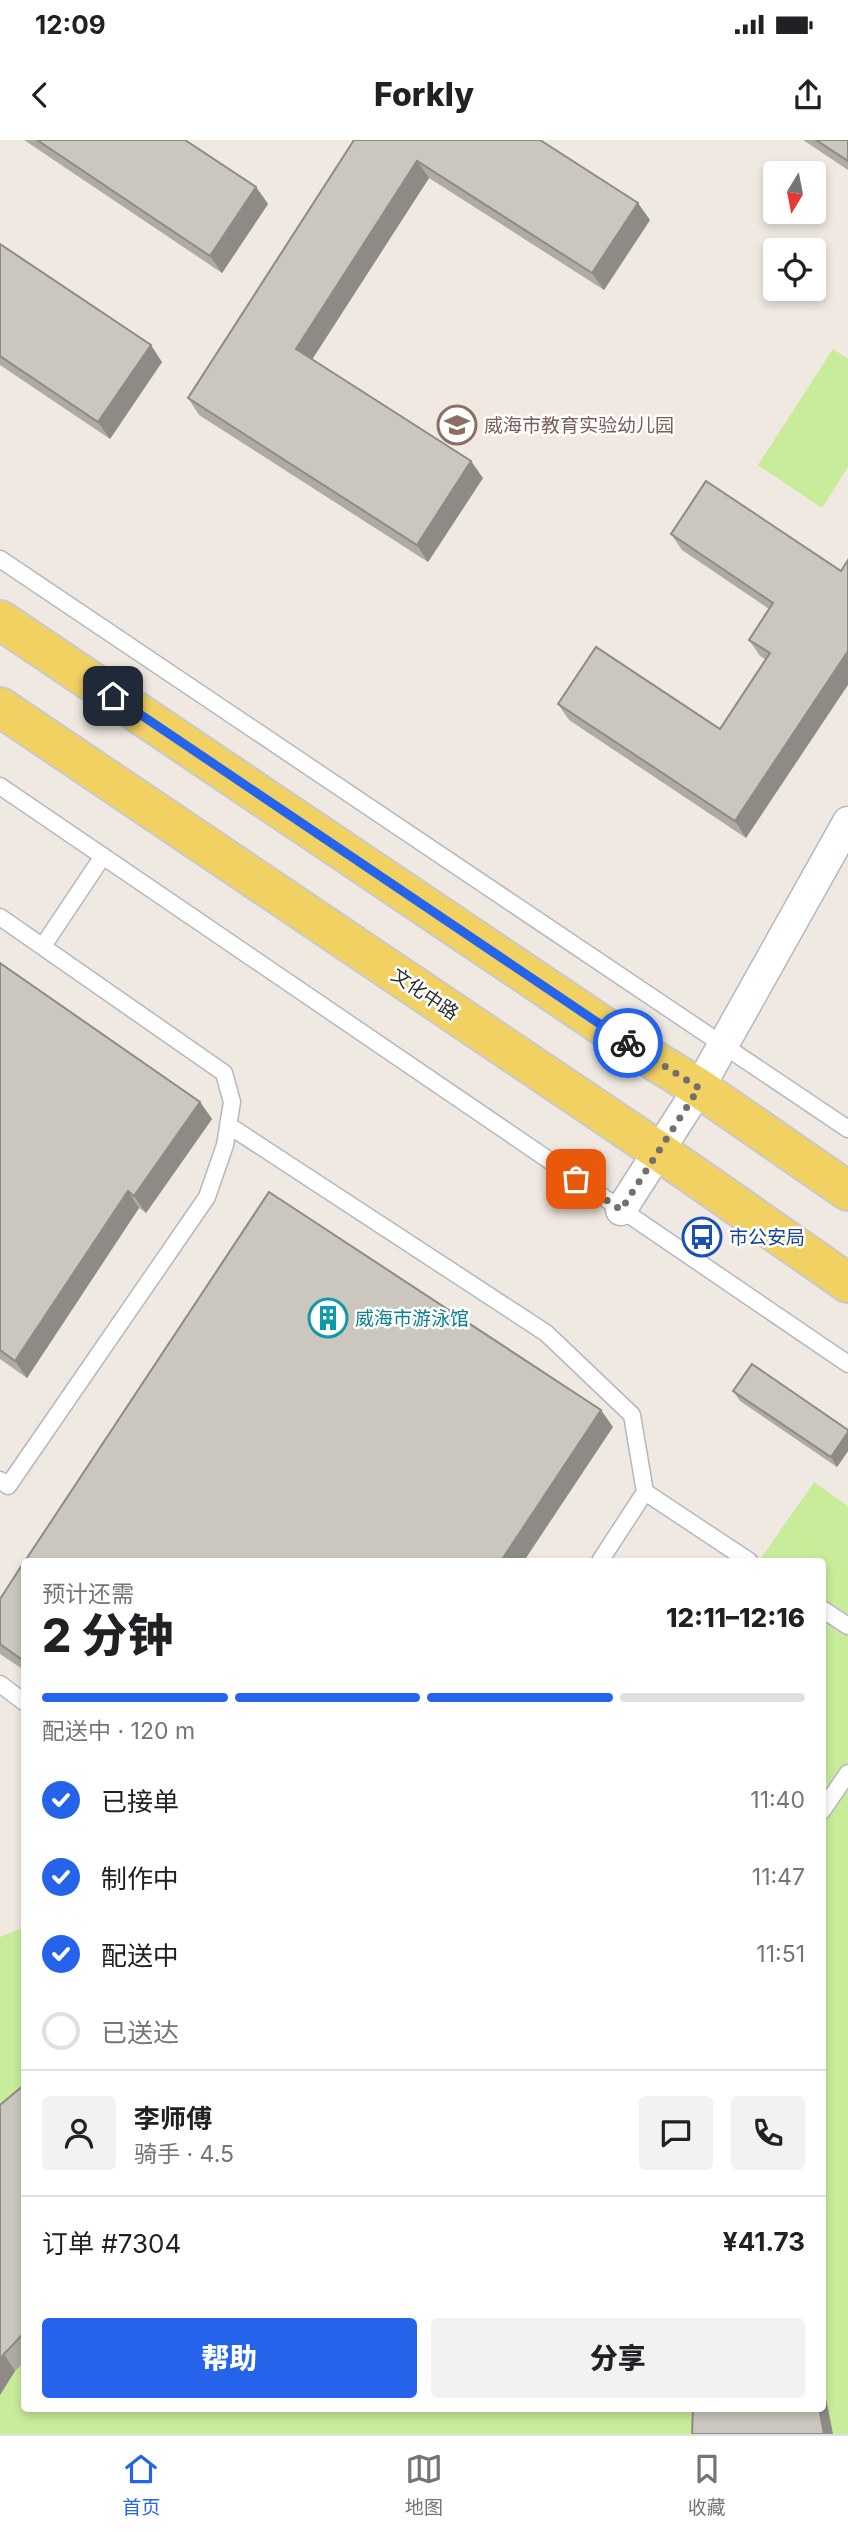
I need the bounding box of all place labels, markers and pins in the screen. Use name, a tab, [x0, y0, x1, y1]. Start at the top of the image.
school or university icon: 威海市教育实验幼儿园	[436, 404, 478, 446]
place label: 威海市教育实验幼儿园	[484, 414, 674, 437]
pin	[83, 666, 143, 726]
pin	[546, 1149, 606, 1209]
bus stop icon: 市公安局	[681, 1216, 723, 1258]
place label: 市公安局	[729, 1226, 805, 1249]
building icon: 威海市游泳馆	[307, 1297, 349, 1339]
place label: 威海市游泳馆	[355, 1307, 469, 1330]

